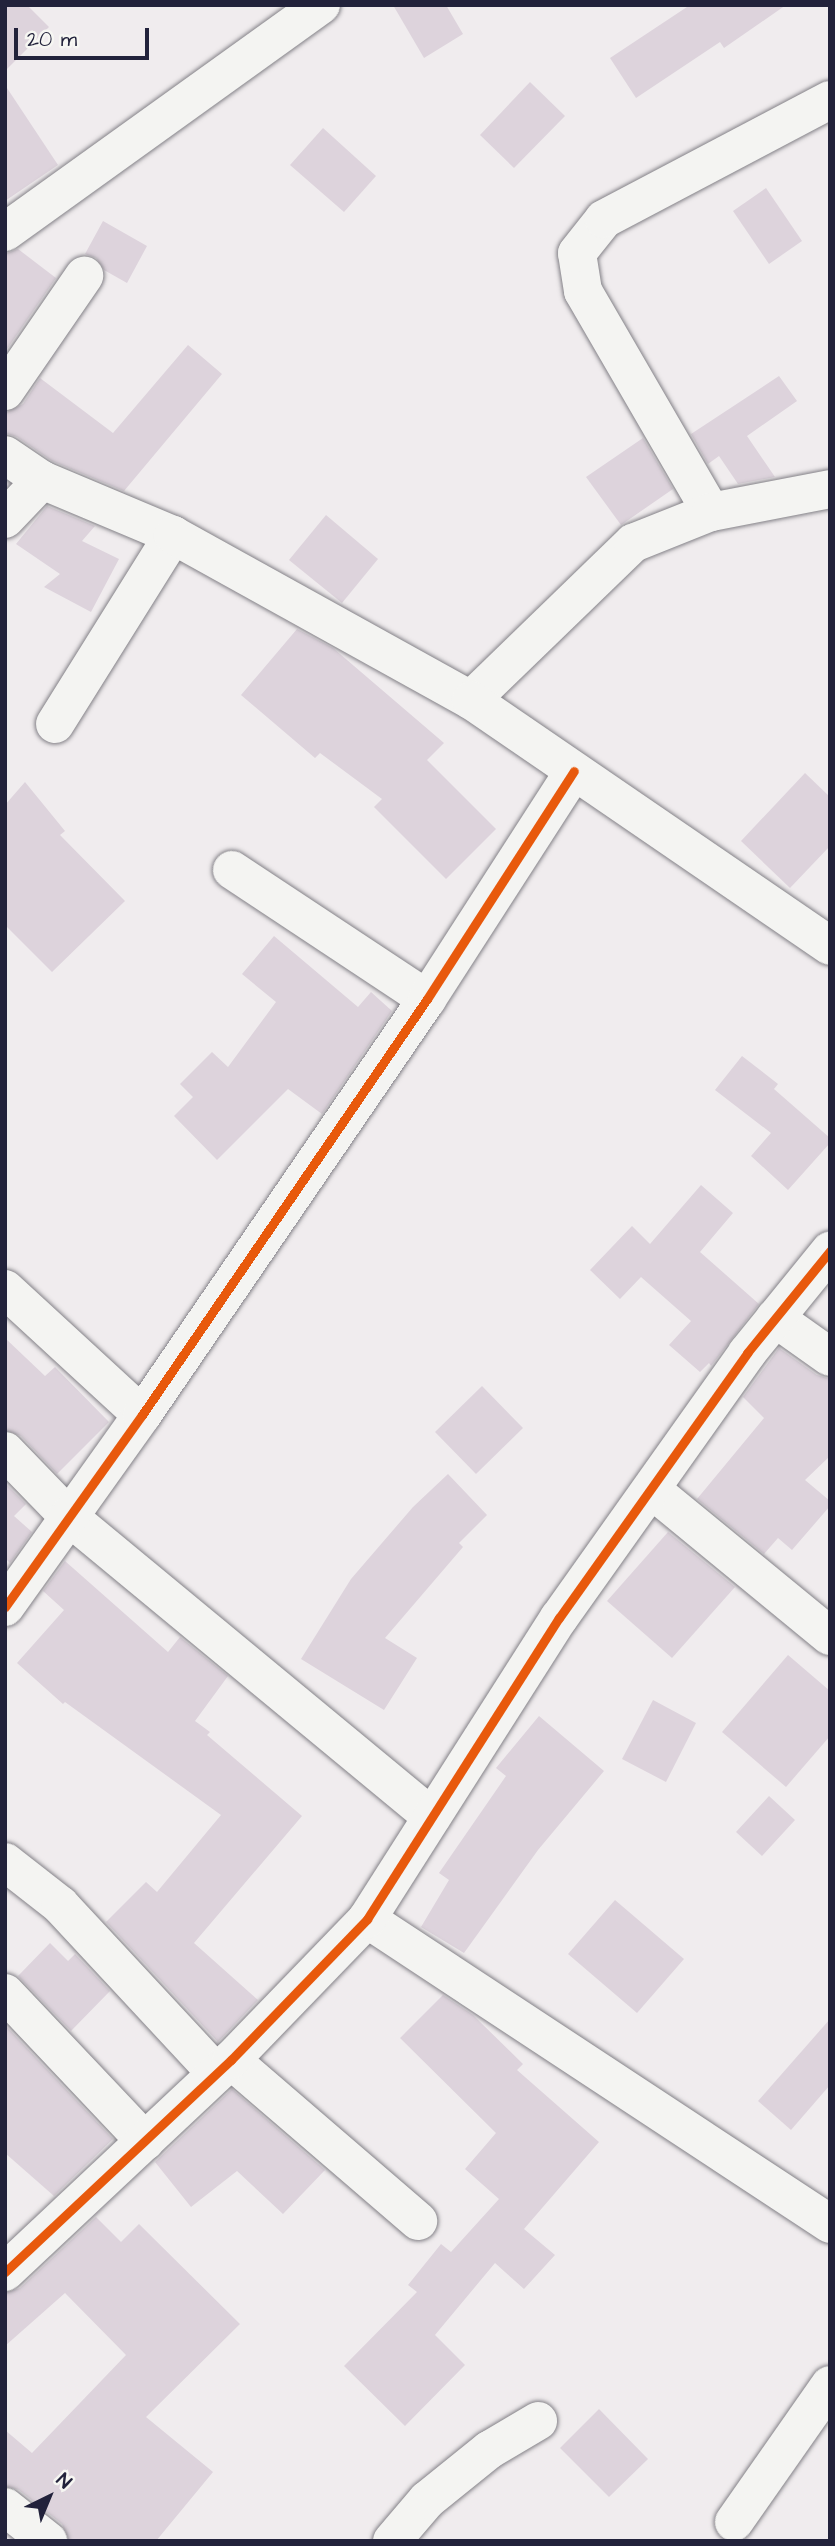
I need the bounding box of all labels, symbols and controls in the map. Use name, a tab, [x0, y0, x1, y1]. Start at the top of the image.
scale bar	[18, 14, 152, 58]
text: 20 m	[27, 25, 77, 54]
north arrow	[14, 2462, 84, 2532]
text: N	[50, 2467, 77, 2495]

